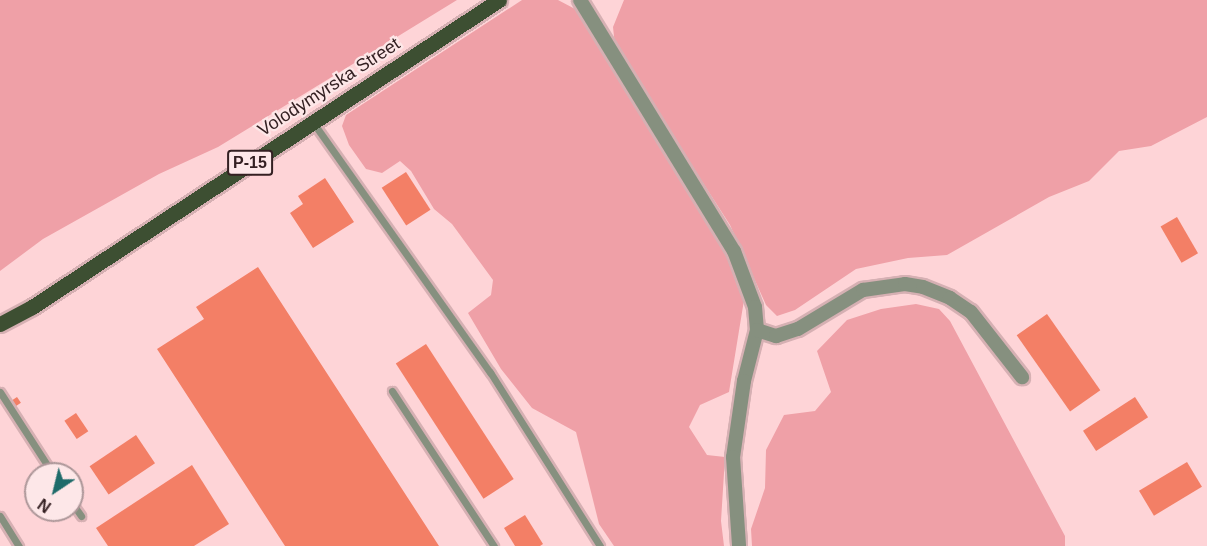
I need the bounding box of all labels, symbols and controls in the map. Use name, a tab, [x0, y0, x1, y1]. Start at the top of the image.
street label: Volodymyrska Street	[254, 33, 404, 141]
road number: Р-15	[226, 150, 274, 176]
north arrow	[24, 462, 84, 522]
text: N	[35, 495, 54, 516]

